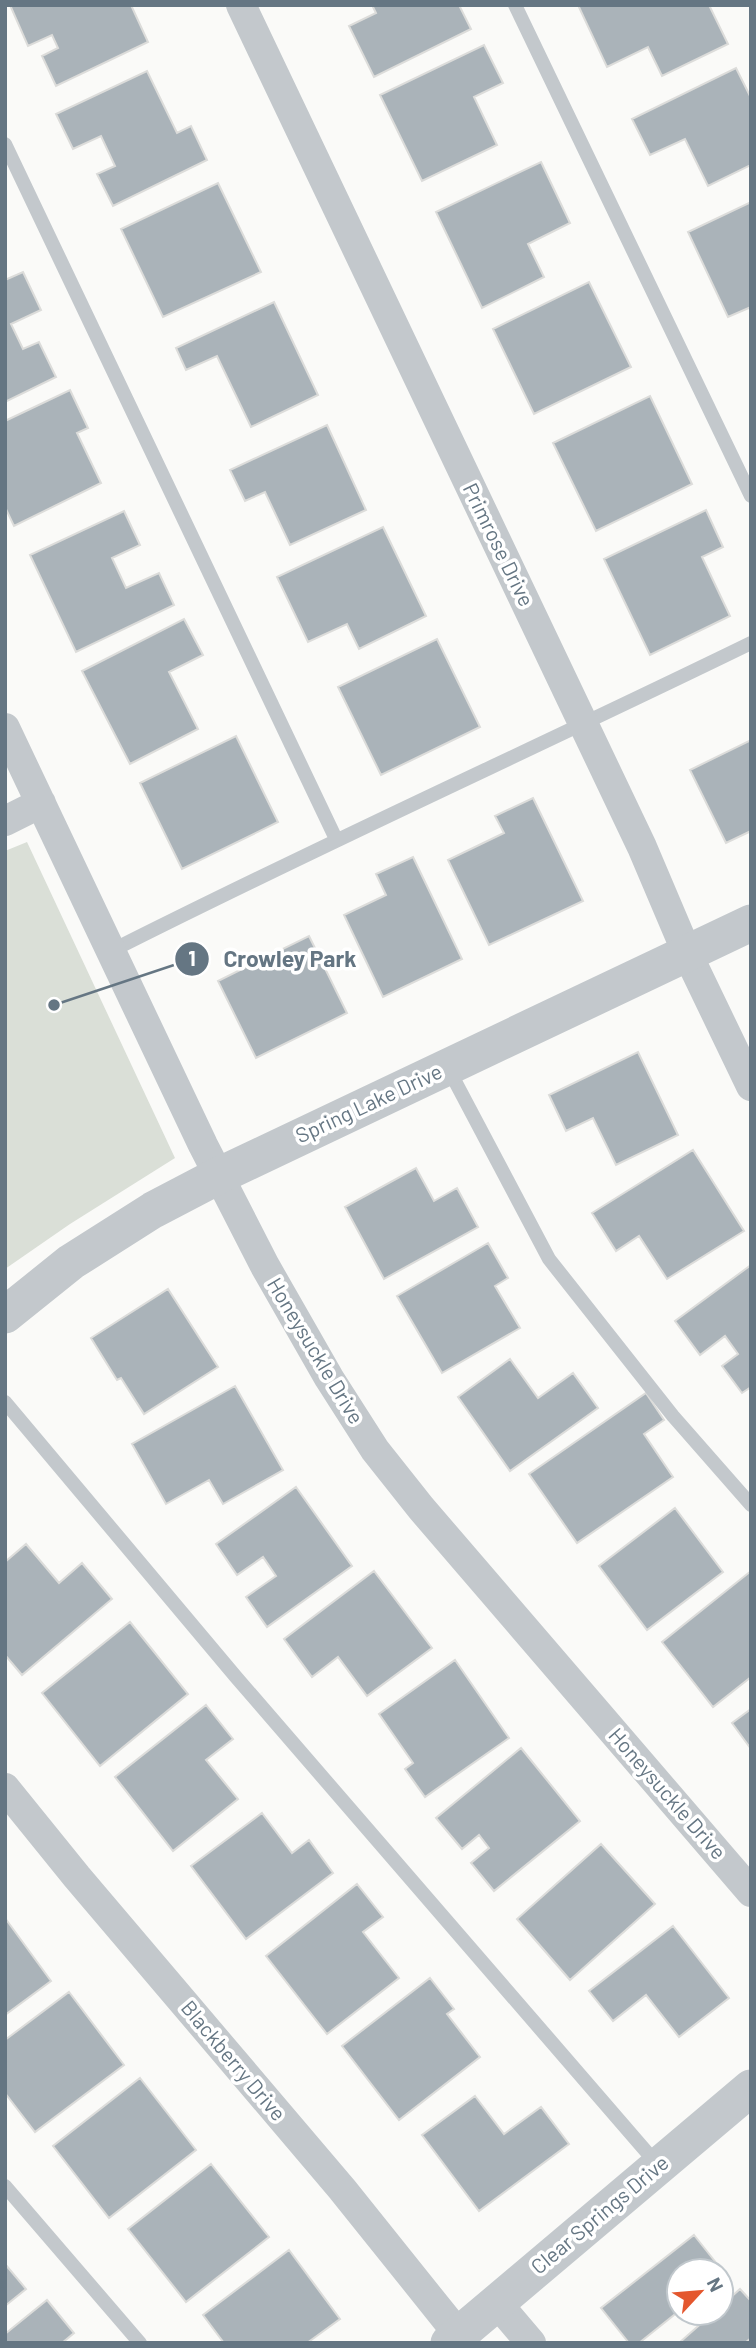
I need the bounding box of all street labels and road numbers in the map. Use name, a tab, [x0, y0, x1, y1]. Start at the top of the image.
street label: Primrose Drive	[459, 479, 540, 610]
street label: Spring Lake Drive	[291, 1058, 446, 1147]
street label: Honeysuckle Drive	[263, 1273, 370, 1428]
street label: Honeysuckle Drive	[604, 1722, 732, 1864]
street label: Blackberry Drive	[177, 1995, 292, 2125]
street label: Clear Springs Drive	[525, 2149, 673, 2279]

